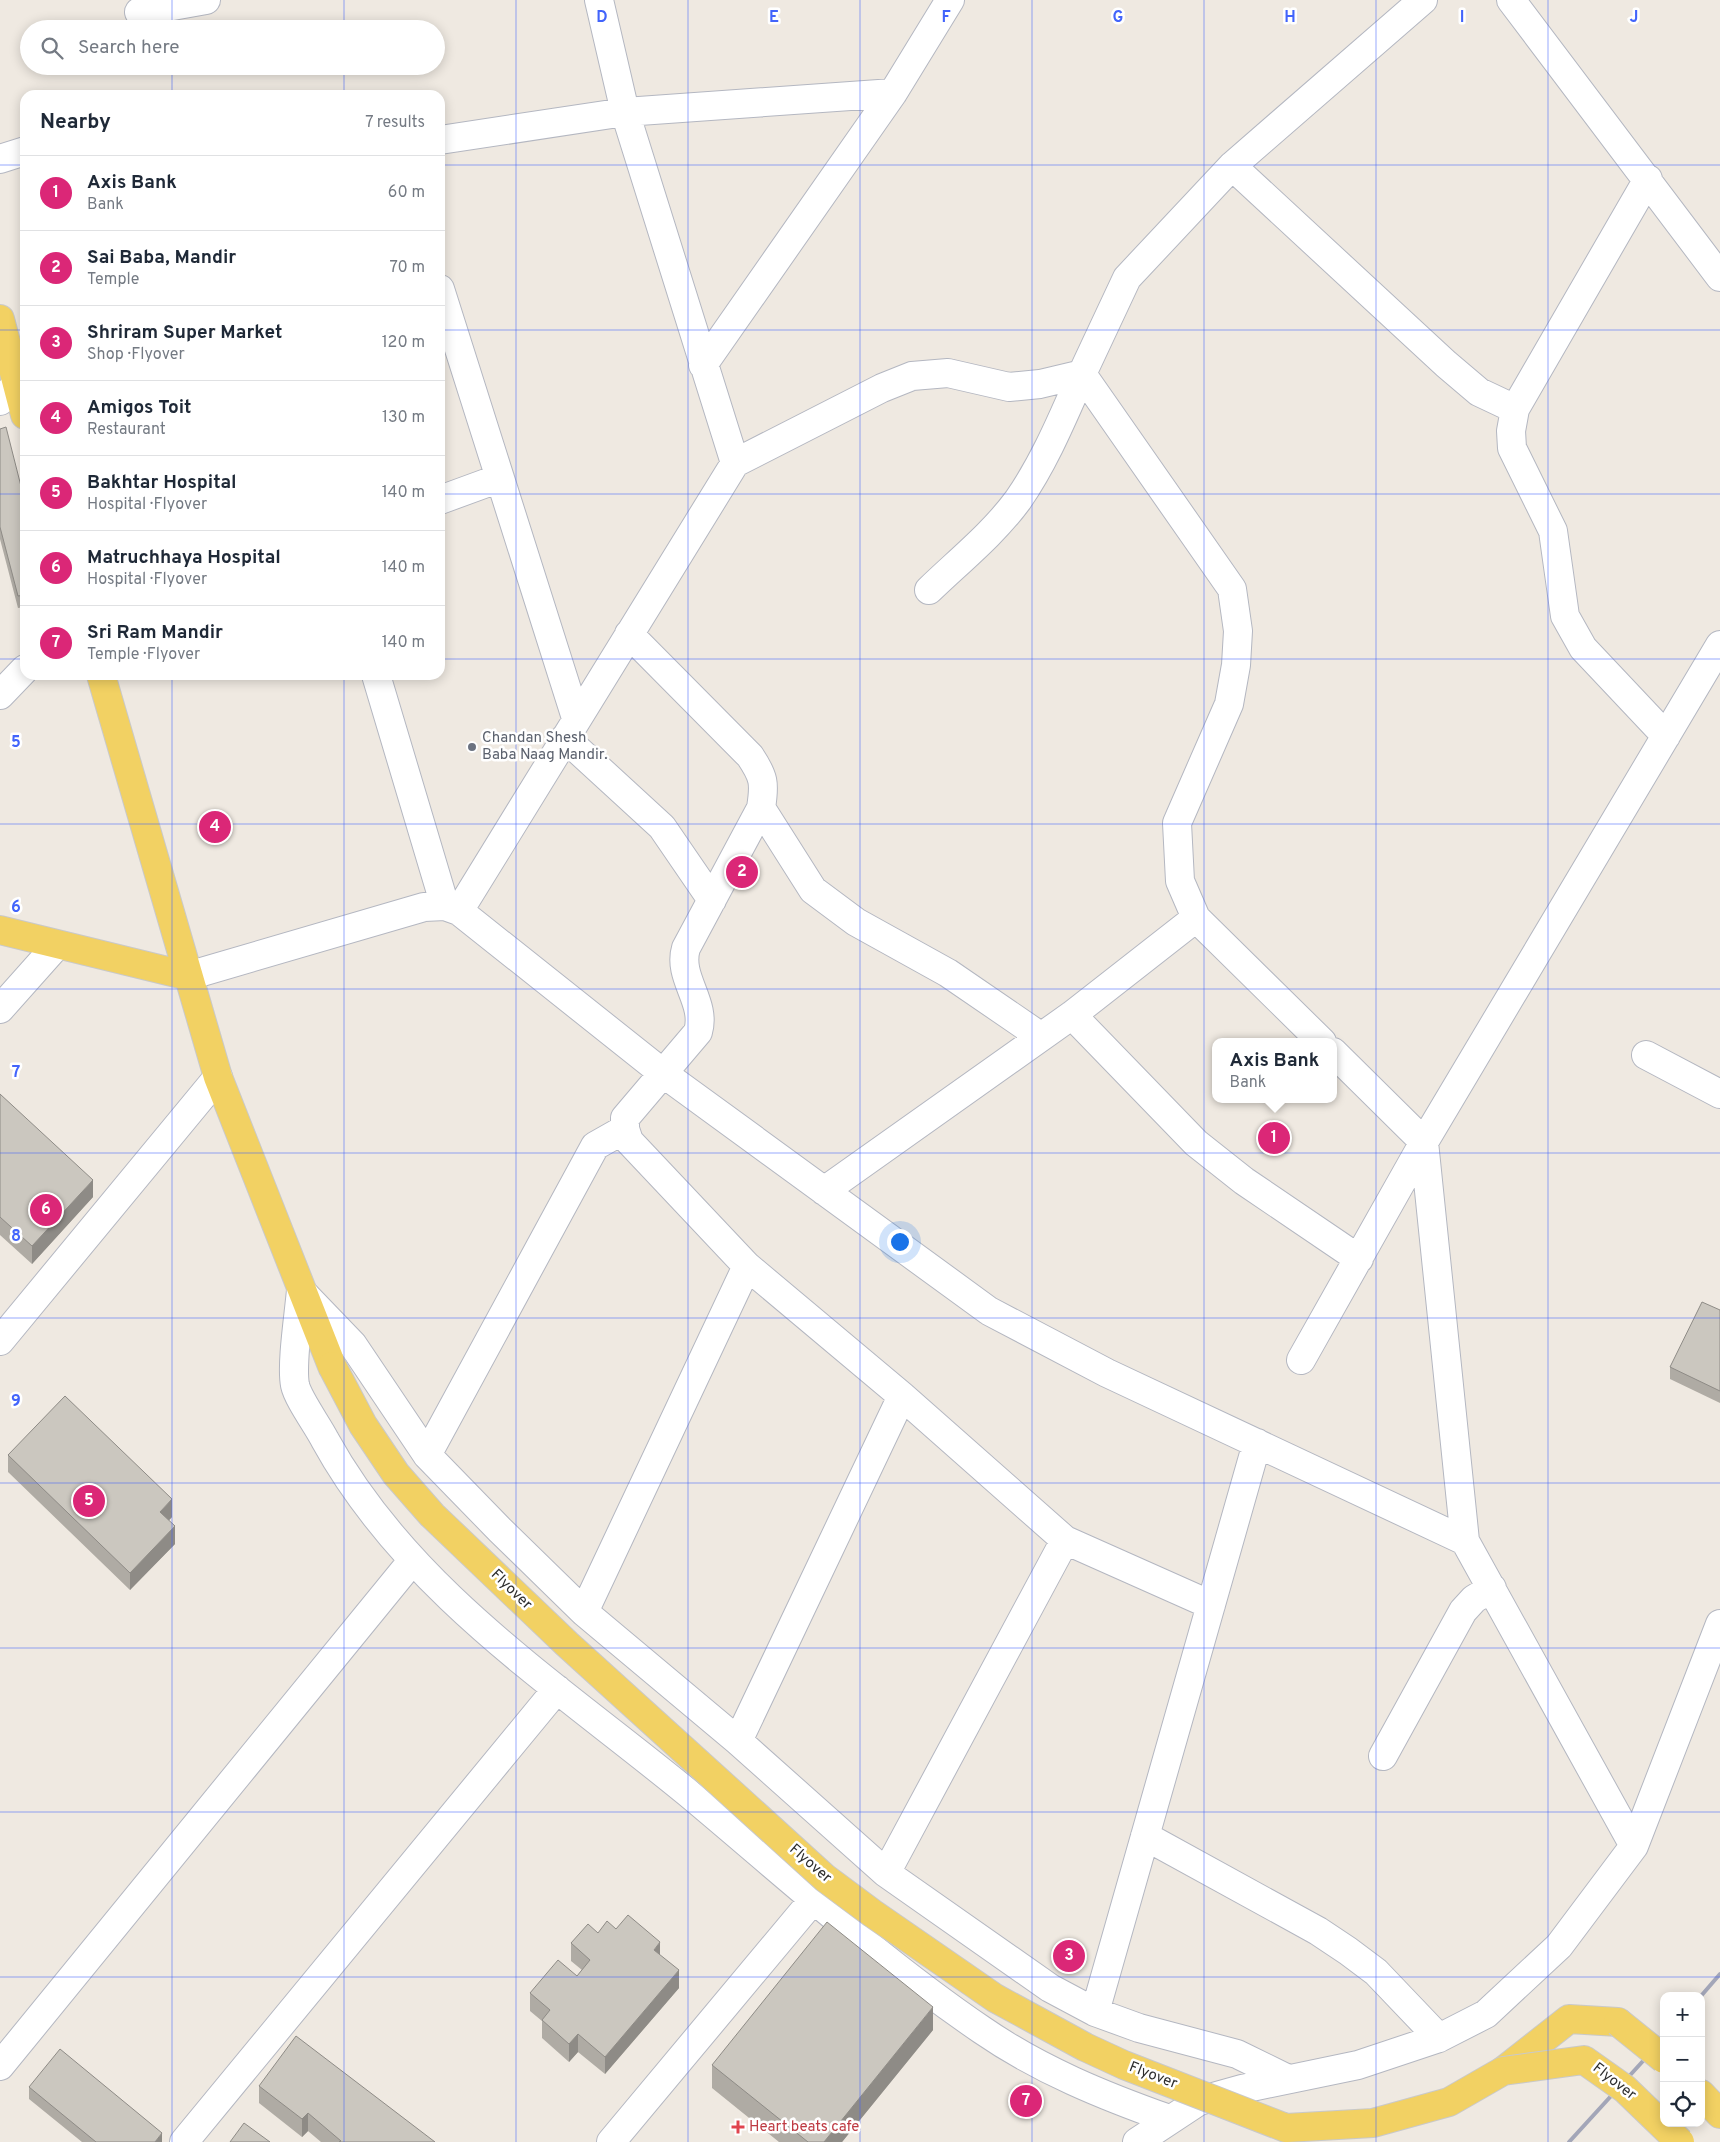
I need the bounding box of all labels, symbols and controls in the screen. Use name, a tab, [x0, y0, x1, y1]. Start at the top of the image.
text: D	[596, 8, 608, 28]
text: E	[769, 8, 779, 28]
text: F	[941, 8, 951, 28]
text: G	[1113, 8, 1123, 28]
text: H	[1284, 8, 1296, 28]
text: I	[1460, 8, 1464, 28]
text: J	[1630, 8, 1638, 28]
search box	[20, 20, 445, 75]
icon: search	[38, 34, 66, 62]
text: Search here	[78, 36, 180, 60]
text: Nearby	[40, 109, 111, 136]
text: 7 results	[365, 113, 425, 133]
text: Axis Bank	[87, 171, 177, 195]
text: 1	[53, 183, 59, 203]
text: 60 m	[388, 183, 425, 203]
text: Bank	[87, 195, 124, 215]
text: Sai Baba, Mandir	[87, 246, 236, 270]
text: 2	[51, 258, 61, 278]
text: 70 m	[390, 258, 425, 278]
text: Temple	[87, 270, 139, 290]
text: Shriram Super Market	[87, 321, 282, 345]
text: 3	[51, 333, 61, 353]
text: 120 m	[382, 333, 425, 353]
text: Shop · Flyover	[87, 345, 185, 365]
text: Amigos Toit	[87, 396, 192, 420]
text: 4	[51, 408, 61, 428]
text: 130 m	[382, 408, 425, 428]
text: Restaurant	[87, 420, 166, 440]
text: Bakhtar Hospital	[87, 471, 237, 495]
text: 5	[51, 483, 61, 503]
text: 140 m	[382, 483, 425, 503]
text: Hospital · Flyover	[87, 495, 207, 515]
text: Matruchhaya Hospital	[87, 546, 281, 570]
text: 6	[51, 558, 61, 578]
text: 140 m	[382, 558, 425, 578]
text: Hospital · Flyover	[87, 570, 207, 590]
text: Sri Ram Mandir	[87, 621, 223, 645]
text: 7	[52, 633, 60, 653]
text: 140 m	[382, 633, 425, 653]
text: Temple · Flyover	[87, 645, 200, 665]
place label: Chandan Shesh Baba Naag Mandir.	[482, 729, 608, 765]
text: 5	[11, 733, 21, 753]
marker: Chandan Shesh Baba Naag Mandir.	[466, 741, 478, 753]
pin: 4	[199, 808, 231, 846]
pin: 2	[726, 853, 758, 891]
text: 6	[11, 898, 21, 918]
popup	[1212, 1038, 1337, 1103]
text: Axis Bank	[1230, 1049, 1319, 1073]
text: 7	[12, 1063, 20, 1083]
text: Bank	[1230, 1073, 1266, 1093]
pin: 1	[1258, 1119, 1290, 1157]
pin: 6	[30, 1191, 62, 1229]
text: 8	[11, 1227, 21, 1247]
your location	[887, 1229, 913, 1255]
text: 9	[11, 1392, 21, 1412]
pin: 5	[73, 1482, 105, 1520]
street label: Flyover	[486, 1566, 536, 1614]
street label: Flyover	[785, 1840, 835, 1888]
pin: 3	[1053, 1937, 1085, 1975]
map controls	[1660, 1992, 1705, 2127]
button: +	[1660, 1992, 1705, 2037]
button: −	[1660, 2037, 1705, 2082]
street label: Flyover	[1126, 2058, 1180, 2094]
street label: Flyover	[1588, 2059, 1640, 2105]
pin: 7	[1010, 2082, 1042, 2120]
button: locate	[1660, 2082, 1705, 2127]
place label: Heart beats cafe	[749, 2118, 859, 2137]
marker: Heart beats cafe	[731, 2120, 745, 2134]

